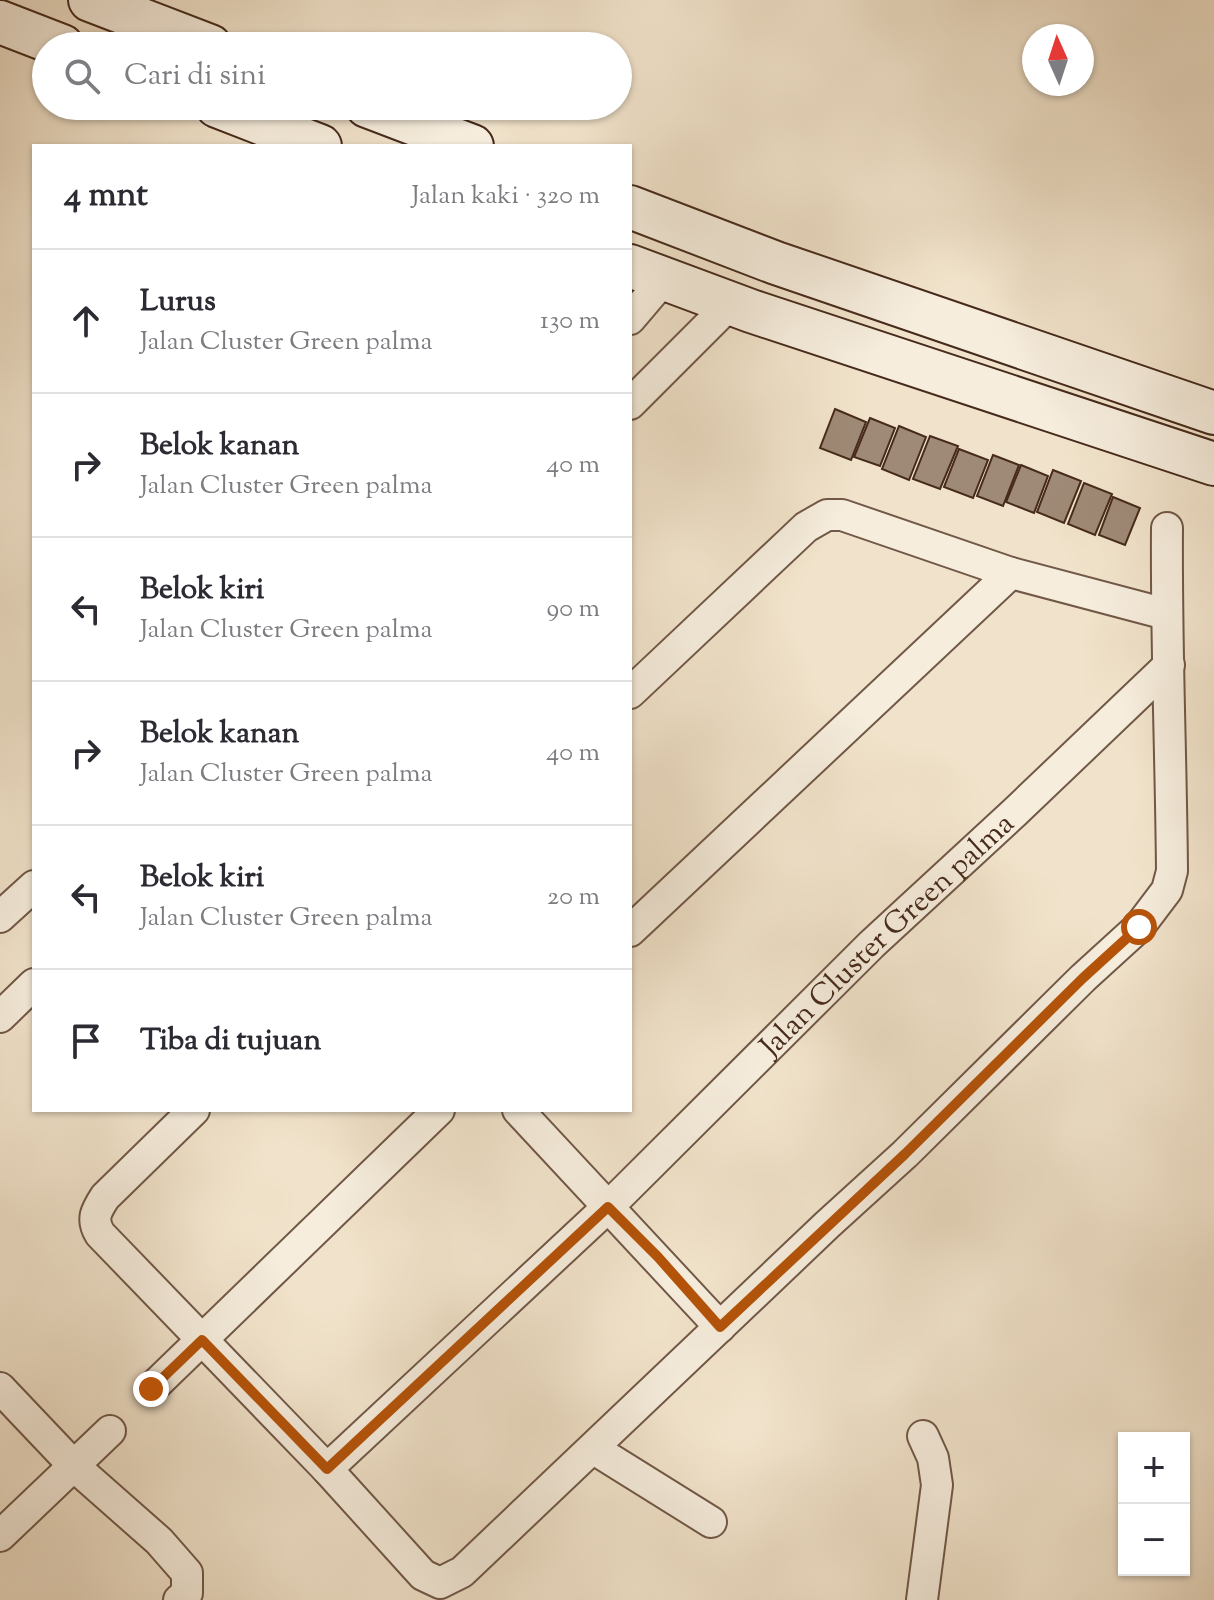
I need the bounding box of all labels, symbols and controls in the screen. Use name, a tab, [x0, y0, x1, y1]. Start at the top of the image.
north arrow	[1022, 24, 1094, 96]
search box	[32, 32, 632, 120]
icon: search	[60, 54, 104, 98]
text: Cari di sini	[124, 55, 266, 98]
text: 4 mnt	[64, 172, 148, 221]
text: Jalan kaki · 320 m	[412, 178, 600, 215]
text: Lurus	[140, 281, 216, 324]
icon: ahead	[64, 299, 108, 343]
text: 130 m	[540, 303, 600, 340]
text: Jalan Cluster Green palma	[140, 324, 432, 361]
text: Belok kanan	[140, 425, 299, 468]
icon: right	[64, 443, 108, 487]
text: 40 m	[546, 447, 600, 484]
text: Jalan Cluster Green palma	[140, 468, 432, 505]
text: Belok kiri	[140, 569, 264, 612]
icon: left	[64, 587, 108, 631]
text: 90 m	[547, 591, 600, 628]
text: Jalan Cluster Green palma	[140, 612, 432, 649]
text: Belok kanan	[140, 713, 299, 756]
icon: right	[64, 731, 108, 775]
text: 40 m	[546, 735, 600, 772]
text: Jalan Cluster Green palma	[140, 756, 432, 793]
street label: Jalan Cluster Green palma	[750, 804, 1025, 1069]
text: Belok kiri	[140, 857, 264, 900]
icon: left	[64, 875, 108, 919]
text: 20 m	[547, 879, 600, 916]
text: Jalan Cluster Green palma	[140, 900, 432, 937]
route start	[1121, 909, 1157, 945]
icon: arrive	[64, 1019, 108, 1063]
text: Tiba di tujuan	[140, 1020, 321, 1063]
route end	[133, 1371, 169, 1407]
map controls	[1118, 1432, 1190, 1576]
button: +	[1118, 1432, 1190, 1504]
button: −	[1118, 1504, 1190, 1576]

